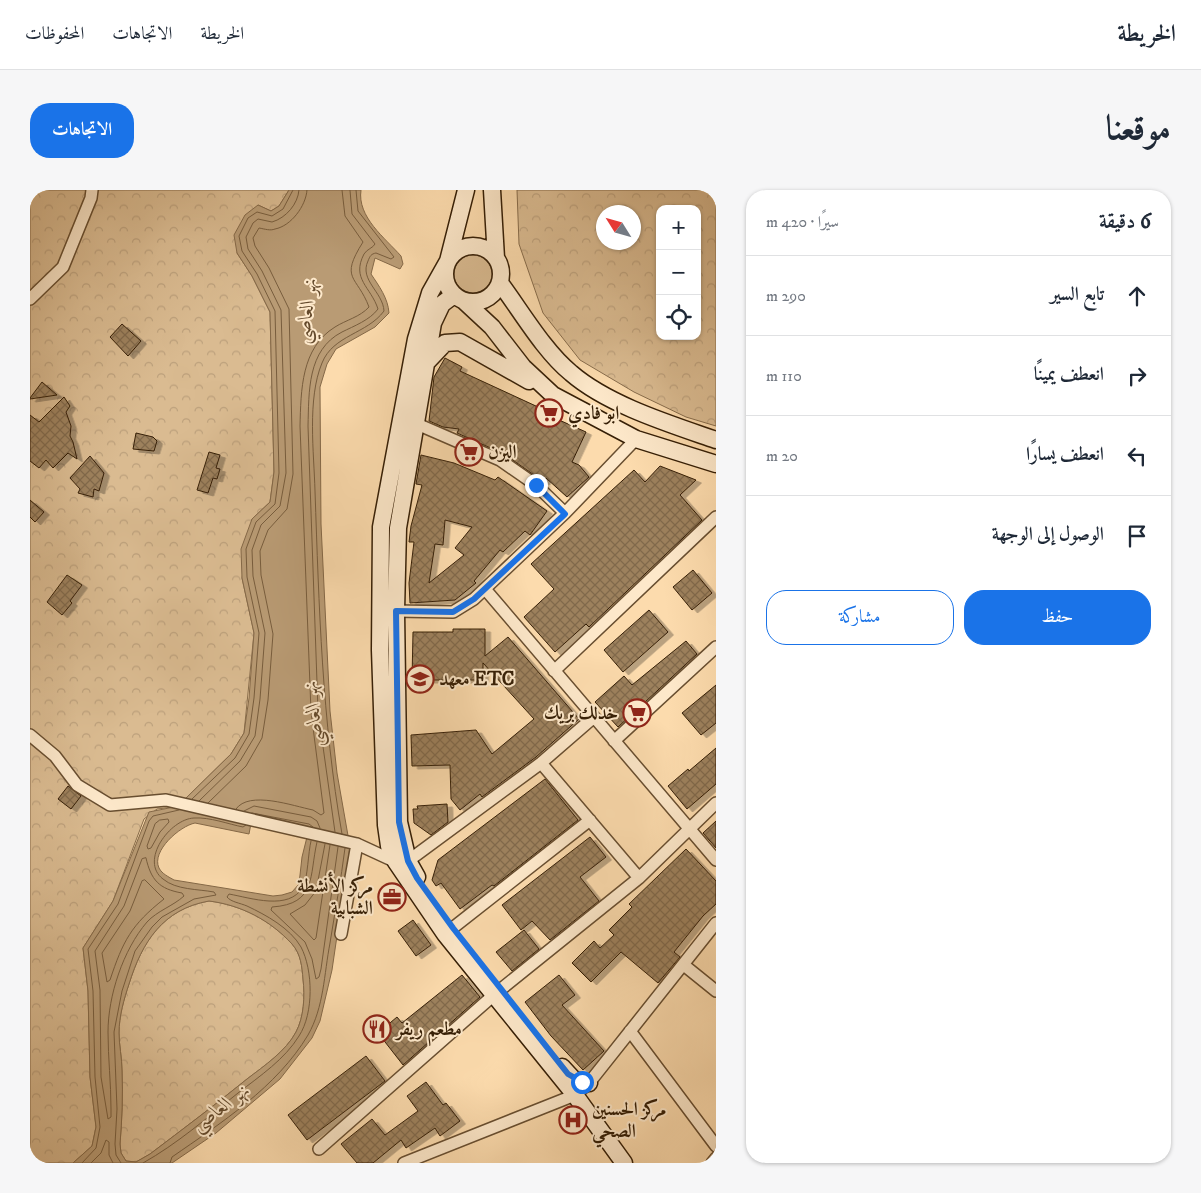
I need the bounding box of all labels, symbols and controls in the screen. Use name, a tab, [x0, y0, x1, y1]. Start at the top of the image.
text: الخريطة	[1118, 19, 1176, 49]
text: المحفوظات	[25, 23, 84, 45]
text: الاتجاهات	[112, 23, 172, 45]
text: الخريطة	[200, 23, 244, 45]
button: الاتجاهات	[30, 103, 134, 158]
text: موقعنا	[1106, 107, 1171, 151]
north arrow	[596, 205, 641, 250]
map controls	[656, 205, 701, 340]
button: +	[656, 205, 701, 250]
text: 6 دقيقة	[1099, 209, 1151, 235]
text: سيرًا · 420 m	[766, 212, 839, 232]
button: −	[656, 250, 701, 295]
water label: نهر العاصي	[291, 276, 328, 346]
icon: ahead	[1123, 282, 1151, 310]
text: تابع السير	[1050, 283, 1104, 306]
text: 290 m	[766, 286, 806, 306]
button: locate	[656, 295, 701, 340]
icon: right	[1123, 362, 1151, 390]
text: انعطف يمينًا	[1034, 363, 1104, 386]
text: 110 m	[766, 366, 802, 386]
supermarket icon: ابو فادي	[534, 398, 564, 428]
place label: ابو فادي	[568, 402, 619, 428]
supermarket icon: اليزن	[454, 437, 484, 467]
place label: اليزن	[488, 441, 517, 464]
icon: left	[1123, 442, 1151, 470]
text: انعطف يسارًا	[1026, 443, 1104, 466]
text: 20 m	[766, 446, 798, 466]
route end	[525, 474, 548, 497]
icon: arrive	[1123, 522, 1151, 550]
text: الوصول إلى الوجهة	[992, 523, 1104, 546]
button: مشاركة	[766, 590, 954, 645]
button: حفظ	[964, 590, 1151, 645]
school or university icon: معهد ETC	[405, 664, 435, 694]
place label: معهد ETC	[439, 668, 514, 691]
water label: نهر العاصي	[298, 679, 335, 749]
supermarket icon: خدلك بريك	[622, 698, 652, 728]
place label: خدلك بريك	[544, 702, 618, 725]
place label: مركز الأنشطة الشبابية	[297, 871, 373, 920]
office icon: مركز الأنشطة الشبابية	[377, 882, 407, 912]
restaurant icon: مطعم ريفر	[362, 1014, 392, 1044]
place label: مطعم ريفر	[394, 1018, 462, 1046]
route start	[571, 1071, 594, 1094]
water label: نهر العاصي	[187, 1078, 258, 1142]
place label: مركز الحسنين الصحي	[592, 1098, 666, 1148]
hospital icon: مركز الحسنين الصحي	[558, 1105, 588, 1135]

